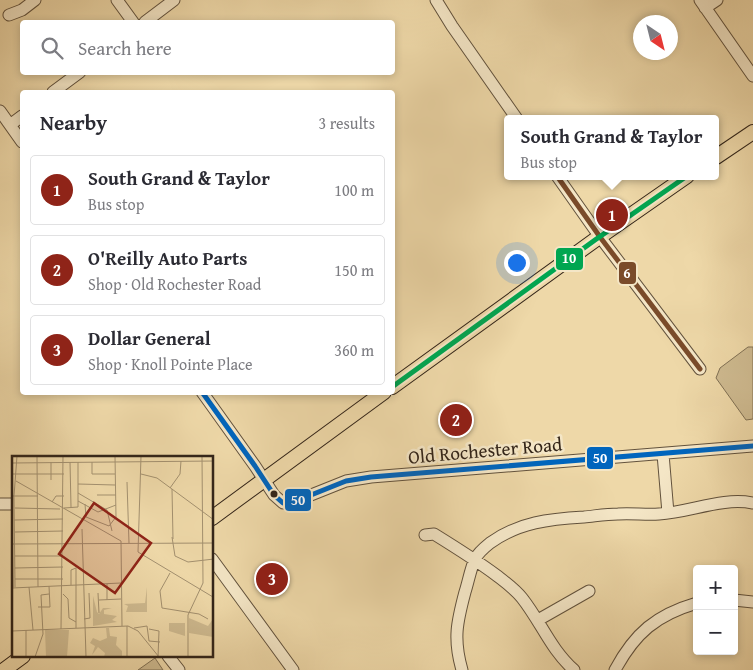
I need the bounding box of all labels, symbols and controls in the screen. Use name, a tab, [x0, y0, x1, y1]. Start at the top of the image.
north arrow	[633, 15, 678, 60]
search box	[20, 20, 395, 75]
icon: search	[38, 34, 66, 62]
text: Search here	[78, 34, 172, 62]
text: Nearby	[40, 107, 107, 138]
text: 3 results	[318, 111, 375, 135]
popup	[504, 115, 719, 180]
text: South Grand & Taylor	[521, 122, 702, 150]
text: Bus stop	[521, 150, 577, 174]
text: South Grand & Taylor	[88, 164, 270, 192]
text: 1	[53, 178, 61, 202]
text: 100 m	[334, 178, 374, 202]
text: Bus stop	[88, 192, 144, 216]
pin: 1	[596, 196, 628, 234]
text: O'Reilly Auto Parts	[88, 244, 247, 272]
line badge: 10	[555, 247, 584, 271]
text: 10	[562, 248, 576, 268]
your location	[504, 250, 530, 276]
text: 2	[53, 258, 61, 282]
text: 150 m	[334, 258, 374, 282]
line badge: 6	[618, 261, 637, 285]
text: 6	[623, 263, 631, 283]
text: Shop · Old Rochester Road	[88, 272, 261, 296]
text: Dollar General	[88, 324, 211, 352]
text: 3	[53, 338, 61, 362]
text: 360 m	[334, 338, 374, 362]
text: Shop · Knoll Pointe Place	[88, 352, 253, 376]
pin: 2	[440, 401, 472, 439]
street label: Old Rochester Road	[407, 429, 564, 471]
line badge: 50	[586, 446, 614, 470]
text: 50	[593, 448, 607, 468]
inset map	[12, 456, 214, 658]
line badge: 50	[284, 488, 312, 512]
unlabelled marker	[269, 489, 279, 499]
text: 50	[291, 490, 305, 510]
pin: 3	[256, 560, 288, 598]
map controls	[693, 565, 738, 655]
button: +	[693, 565, 738, 610]
button: −	[693, 610, 738, 655]

